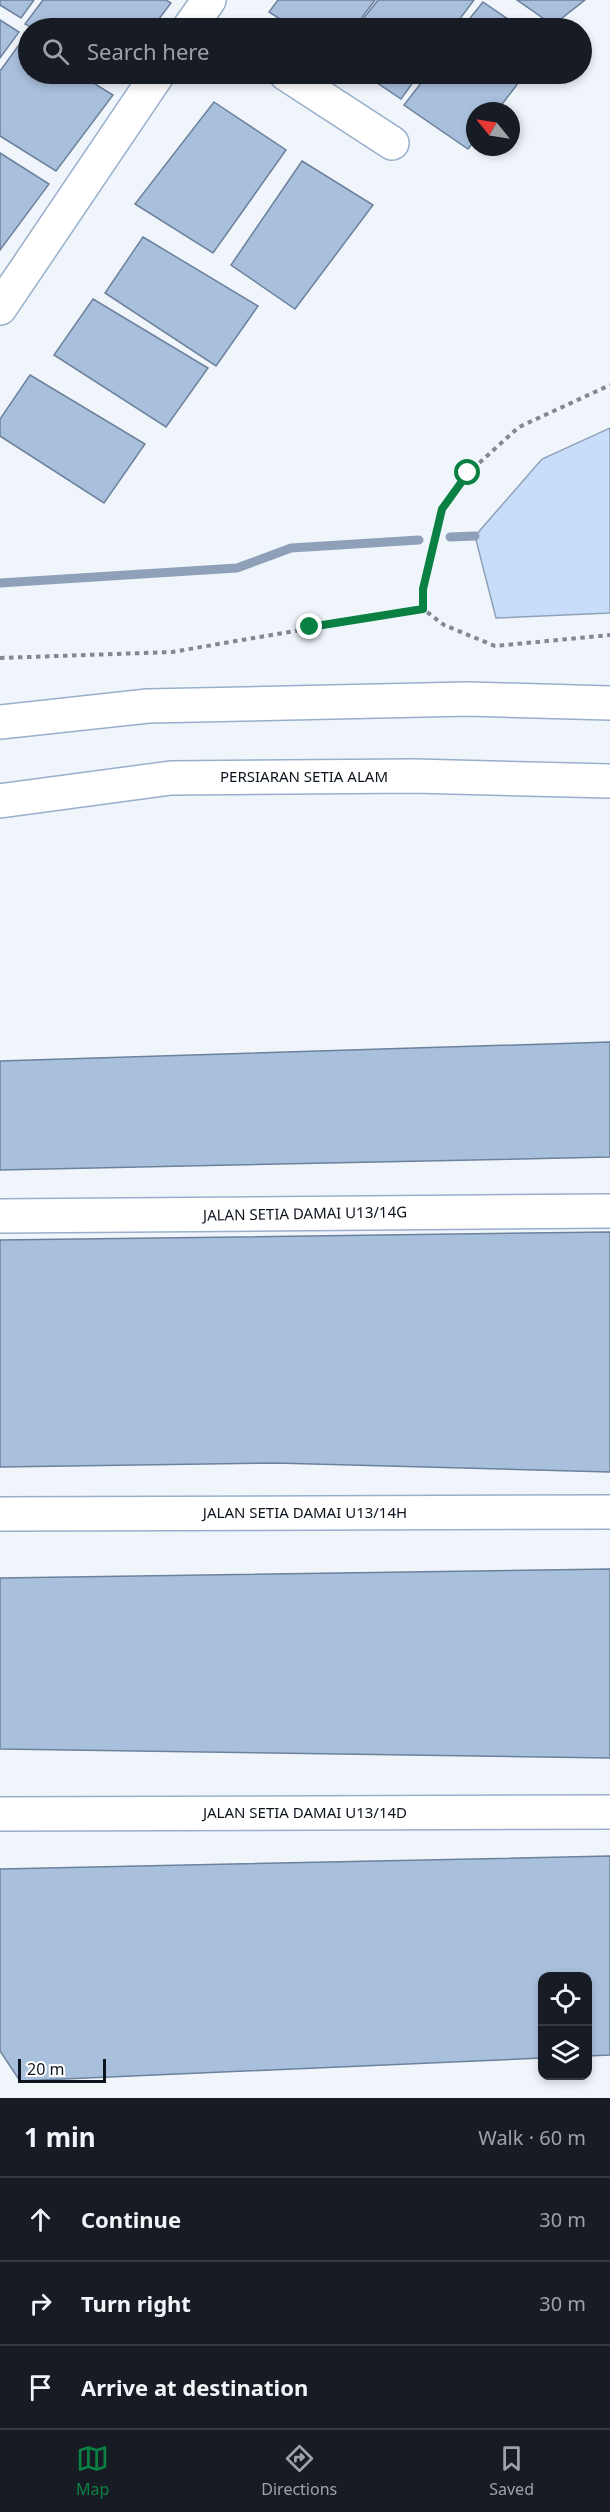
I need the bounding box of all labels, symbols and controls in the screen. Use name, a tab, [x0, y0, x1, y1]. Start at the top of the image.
search box	[18, 18, 592, 84]
icon: search	[39, 35, 72, 68]
text: Search here	[87, 36, 209, 66]
north arrow	[466, 102, 520, 156]
route start	[454, 459, 480, 485]
route end	[296, 613, 322, 639]
street label: PERSIARAN SETIA ALAM	[220, 766, 388, 786]
street label: JALAN SETIA DAMAI U13/14G	[201, 1201, 407, 1225]
street label: JALAN SETIA DAMAI U13/14H	[201, 1502, 407, 1522]
street label: JALAN SETIA DAMAI U13/14D	[201, 1802, 407, 1822]
map controls	[538, 1972, 592, 2080]
button: locate	[538, 1972, 592, 2026]
button: layers	[538, 2026, 592, 2080]
scale bar	[18, 2056, 106, 2084]
text: 20 m	[27, 2058, 64, 2080]
text: 1 min	[24, 2119, 96, 2155]
text: Walk · 60 m	[478, 2124, 586, 2151]
icon: ahead	[24, 2203, 57, 2236]
text: Continue	[81, 2204, 181, 2234]
text: 30 m	[539, 2206, 586, 2233]
icon: right	[24, 2287, 57, 2320]
text: Turn right	[81, 2288, 191, 2318]
text: 30 m	[539, 2290, 586, 2317]
icon: arrive	[24, 2371, 57, 2404]
text: Arrive at destination	[81, 2372, 308, 2402]
tab: Map	[76, 2442, 109, 2500]
tab: Directions	[261, 2442, 337, 2500]
tab: Saved	[489, 2442, 534, 2500]

